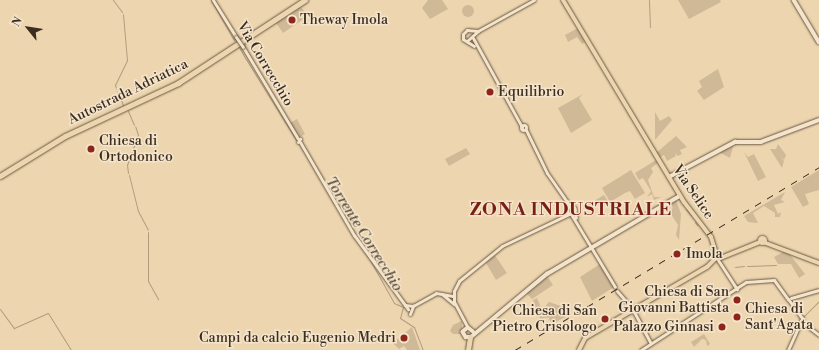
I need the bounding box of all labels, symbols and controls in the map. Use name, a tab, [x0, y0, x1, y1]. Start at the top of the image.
north arrow	[8, 8, 48, 48]
place label: Theway Imola	[300, 12, 388, 28]
text: N	[9, 15, 26, 29]
marker: Theway Imola	[287, 15, 297, 25]
street label: Via Correcchio	[233, 19, 297, 109]
street label: Autostrada Adriatica	[65, 56, 191, 128]
place label: Equilibrio	[498, 84, 564, 100]
marker: Equilibrio	[485, 87, 495, 97]
place label: Chiesa di Ortodonico	[99, 133, 173, 166]
marker: Chiesa di Ortodonico	[86, 144, 96, 154]
street label: Via Selice	[669, 162, 717, 222]
water label: Torrente Correcchio	[321, 173, 407, 295]
district label: ZONA INDUSTRIALE	[470, 199, 672, 221]
place label: Imola	[686, 246, 723, 262]
marker: Imola	[671, 248, 683, 260]
place label: Chiesa di San Giovanni Battista	[618, 284, 729, 316]
marker: Chiesa di San Giovanni Battista	[732, 295, 742, 305]
place label: Chiesa di Sant'Agata	[745, 301, 813, 334]
place label: Chiesa di San Pietro Crisologo	[492, 303, 597, 336]
marker: Chiesa di Sant'Agata	[732, 312, 742, 322]
marker: Chiesa di San Pietro Crisologo	[600, 314, 610, 324]
place label: Palazzo Ginnasi	[613, 319, 714, 335]
marker: Palazzo Ginnasi	[717, 322, 727, 332]
place label: Campi da calcio Eugenio Medri	[199, 330, 396, 346]
marker: Campi da calcio Eugenio Medri	[399, 333, 409, 343]

